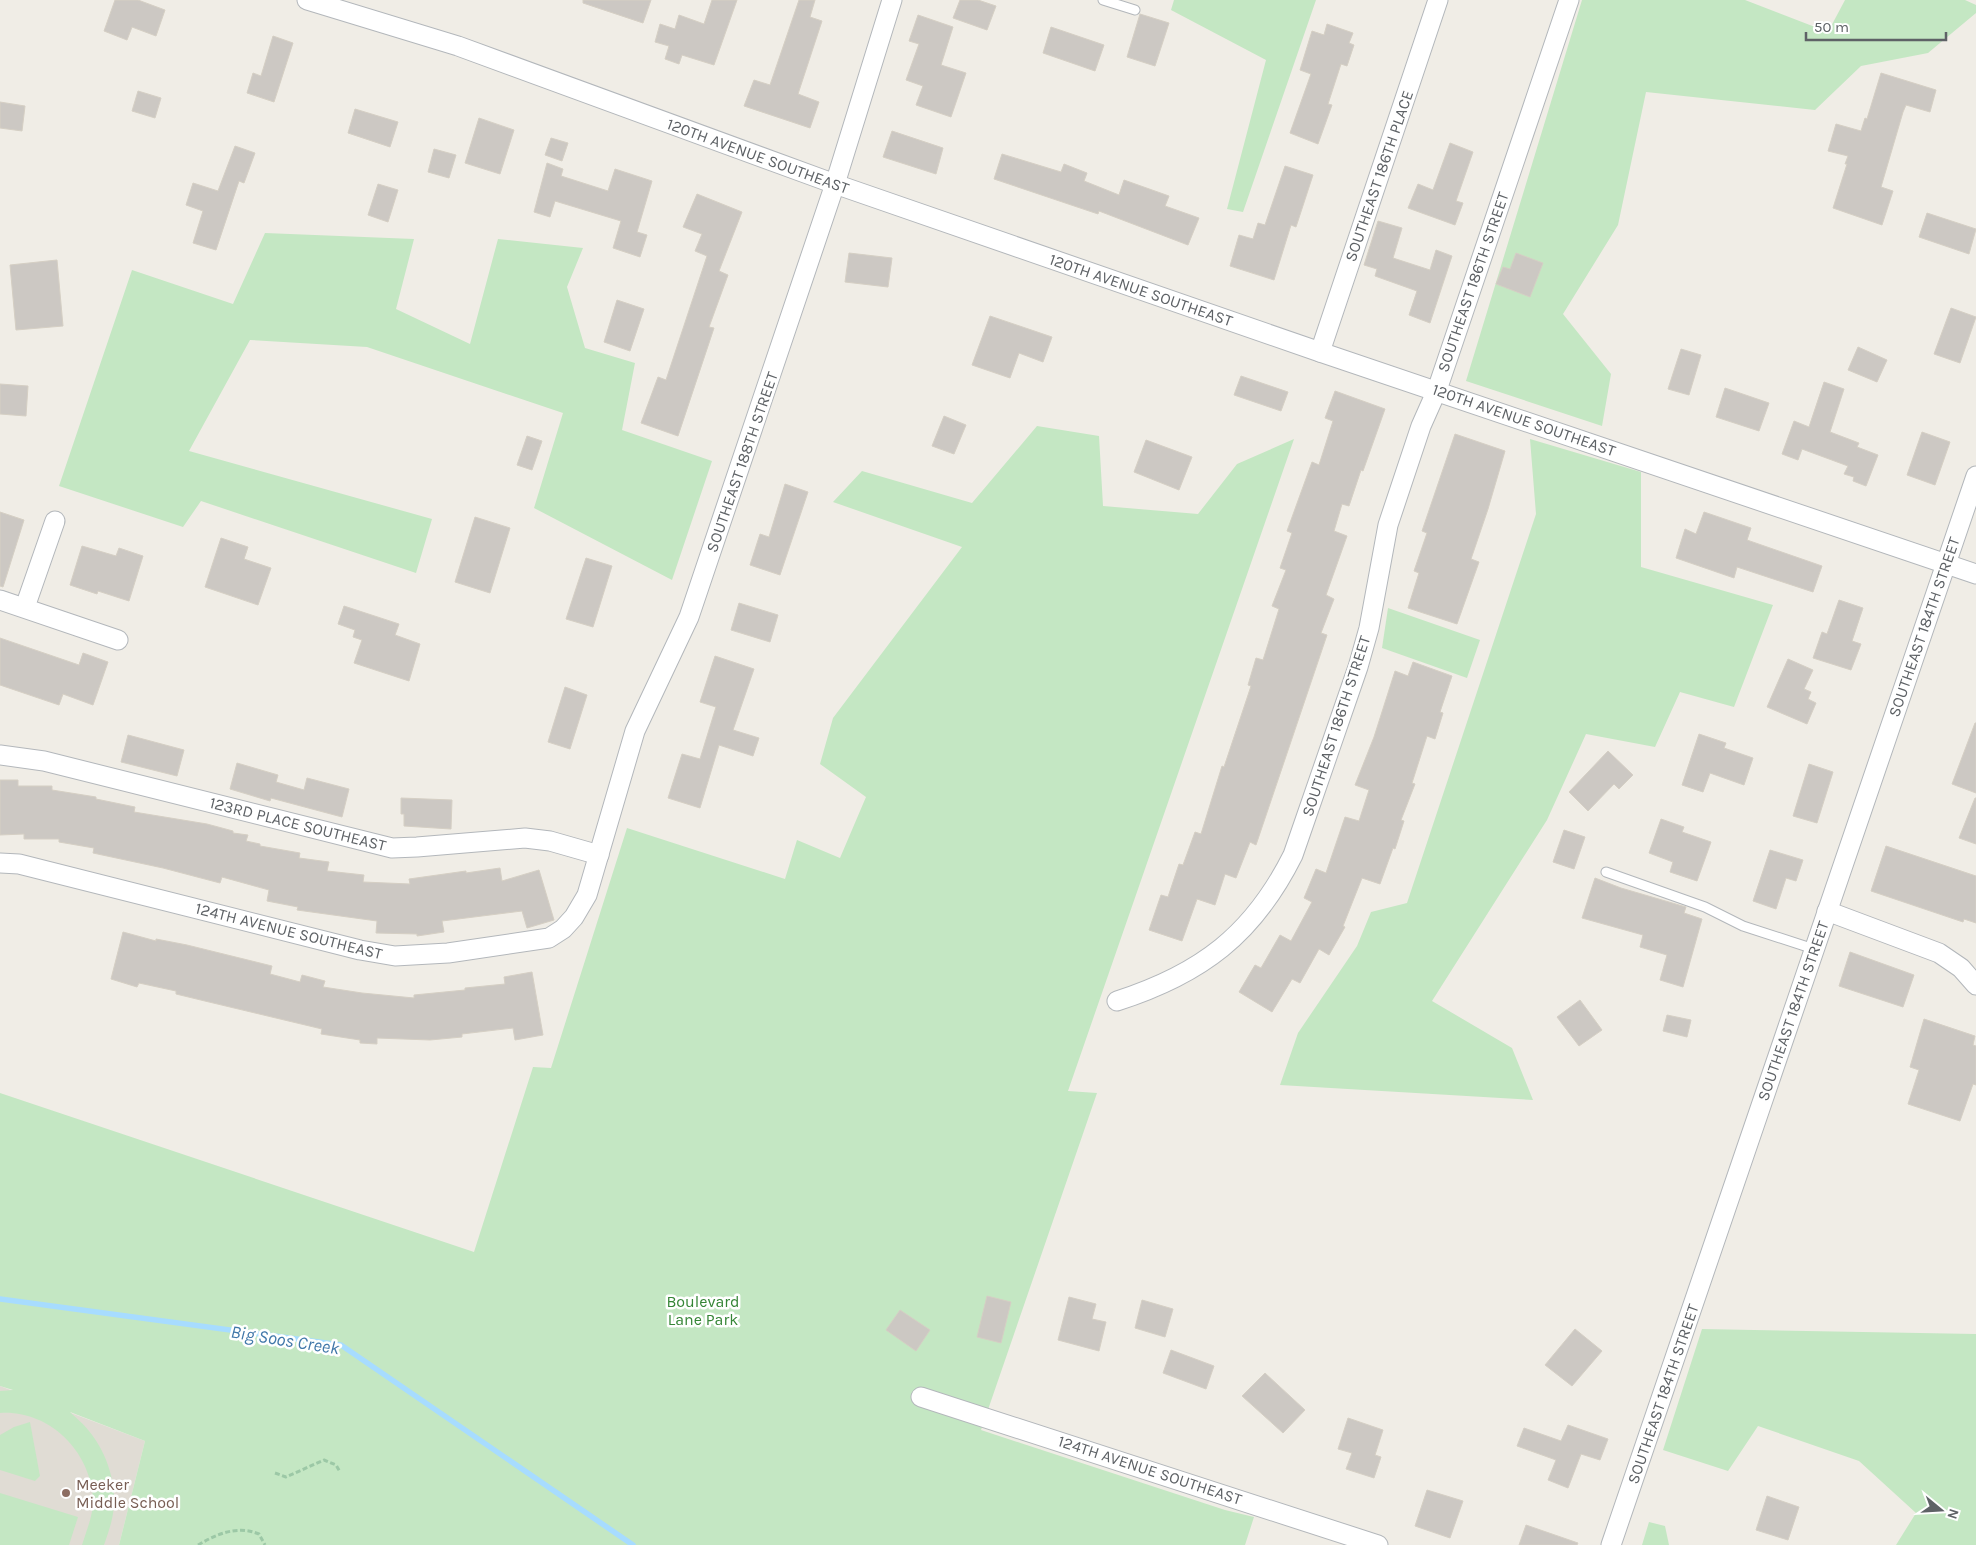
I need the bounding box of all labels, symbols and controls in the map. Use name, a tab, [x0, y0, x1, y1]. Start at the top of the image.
scale bar	[1806, 10, 1946, 42]
text: 50 m	[1814, 18, 1849, 36]
street label: SOUTHEAST 186TH PLACE	[1341, 88, 1417, 264]
street label: 120TH AVENUE SOUTHEAST	[664, 114, 852, 198]
street label: SOUTHEAST 186TH STREET	[1433, 190, 1513, 374]
street label: 120TH AVENUE SOUTHEAST	[1047, 250, 1235, 330]
street label: SOUTHEAST 188TH STREET	[702, 369, 782, 555]
street label: 120TH AVENUE SOUTHEAST	[1430, 380, 1618, 460]
street label: SOUTHEAST 184TH STREET	[1884, 535, 1964, 719]
street label: SOUTHEAST 186TH STREET	[1298, 633, 1374, 819]
street label: 123RD PLACE SOUTHEAST	[208, 793, 388, 855]
street label: 124TH AVENUE SOUTHEAST	[194, 899, 384, 963]
street label: SOUTHEAST 184TH STREET	[1753, 919, 1833, 1103]
park label: Boulevard Lane Park	[666, 1292, 740, 1329]
street label: SOUTHEAST 184TH STREET	[1623, 1302, 1703, 1486]
water label: Big Soos Creek	[229, 1321, 342, 1360]
street label: 124TH AVENUE SOUTHEAST	[1056, 1431, 1244, 1509]
place label: Meeker Middle School	[76, 1475, 179, 1512]
north arrow	[1916, 1485, 1966, 1535]
marker: Meeker Middle School	[60, 1487, 72, 1499]
text: N	[1943, 1506, 1963, 1521]

